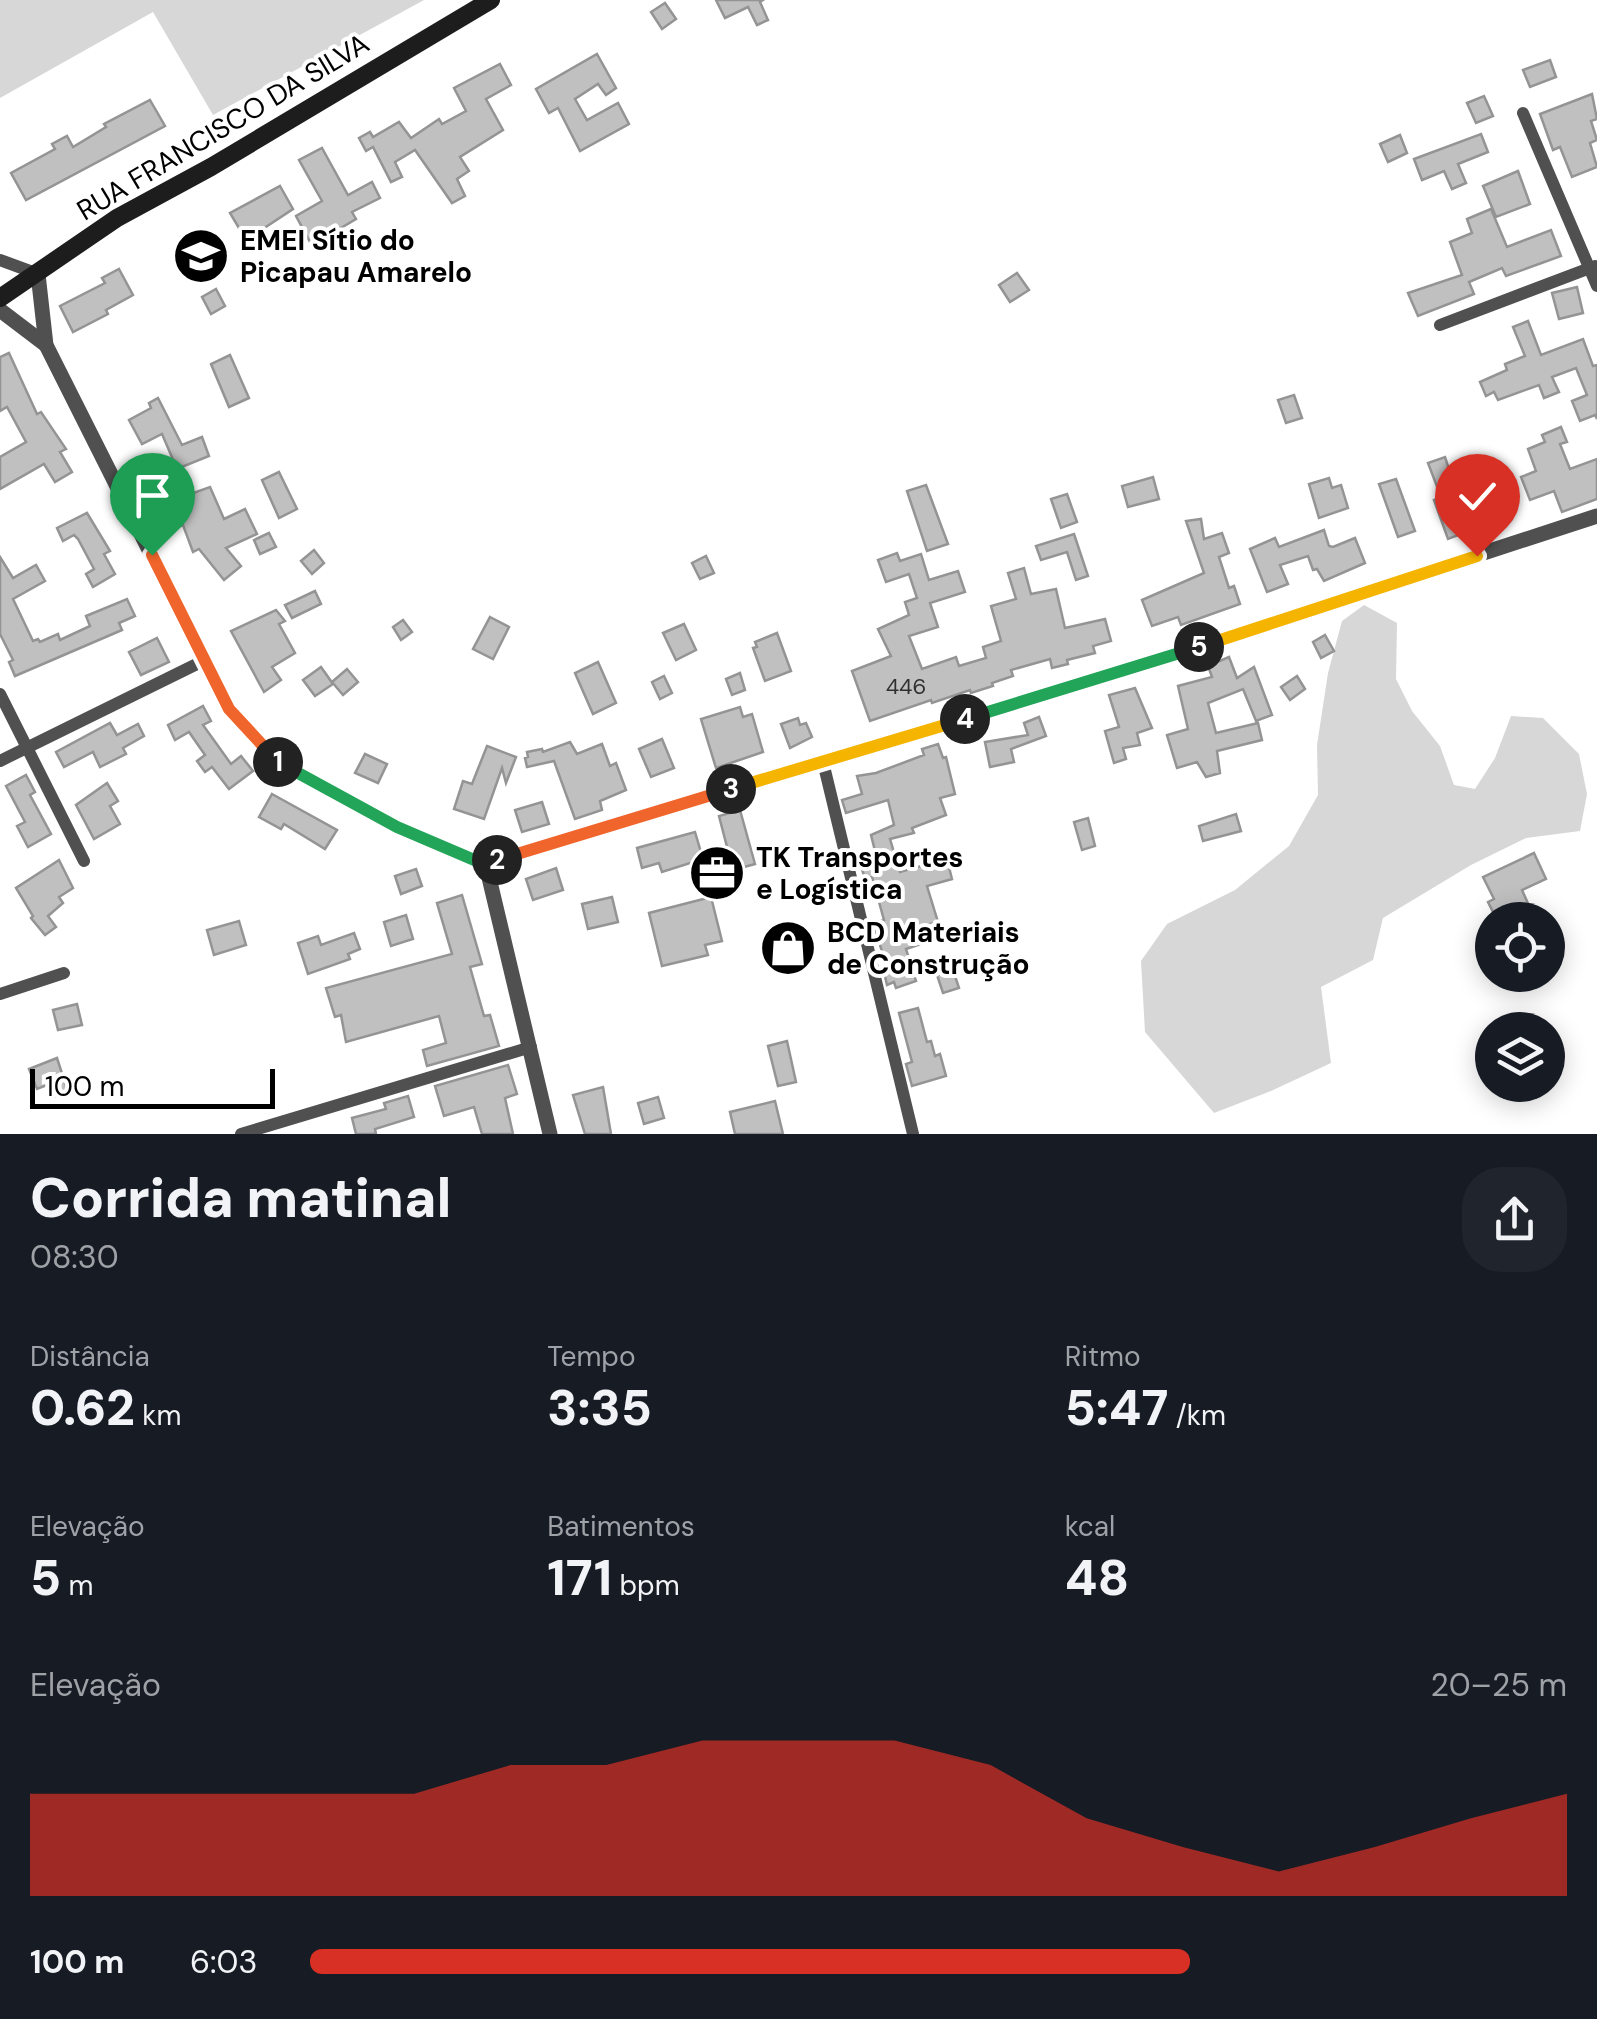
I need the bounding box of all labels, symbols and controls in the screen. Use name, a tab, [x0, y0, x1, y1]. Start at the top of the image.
street label: RUA FRANCISCO DA SILVA	[70, 25, 376, 229]
place label: EMEI Sítio do Picapau Amarelo	[240, 222, 472, 291]
school or university icon: EMEI Sítio do Picapau Amarelo	[171, 226, 231, 286]
pin	[110, 453, 195, 556]
pin	[1435, 454, 1520, 557]
icon: arrive	[125, 468, 180, 523]
icon: check	[1450, 469, 1505, 524]
pin: 5	[1174, 622, 1224, 672]
text: 5	[1190, 628, 1208, 665]
house number: 446	[886, 672, 926, 701]
pin: 4	[940, 694, 990, 744]
text: 4	[956, 700, 974, 737]
pin: 1	[253, 737, 303, 787]
text: 1	[273, 743, 283, 780]
pin: 3	[706, 764, 756, 814]
text: 3	[723, 770, 739, 807]
pin: 2	[472, 835, 522, 885]
place label: TK Transportes e Logística	[756, 839, 963, 908]
text: 2	[489, 841, 505, 878]
office icon: TK Transportes e Logística	[687, 843, 747, 903]
map controls	[1475, 902, 1565, 1102]
button: locate	[1475, 902, 1565, 992]
place label: BCD Materiais de Construção	[827, 914, 1030, 983]
shop icon: BCD Materiais de Construção	[758, 918, 818, 978]
button: layers	[1475, 1012, 1565, 1102]
scale bar	[30, 1064, 275, 1108]
text: 100 m	[45, 1068, 124, 1105]
text: Corrida matinal	[30, 1162, 451, 1234]
button: share	[1462, 1167, 1567, 1272]
text: 08:30	[30, 1236, 119, 1278]
text: Distância	[30, 1338, 150, 1375]
text: Tempo	[547, 1338, 636, 1375]
text: Ritmo	[1065, 1338, 1141, 1375]
text: 0.62	[30, 1375, 135, 1441]
text: 3:35	[547, 1375, 652, 1441]
text: 5:47	[1065, 1375, 1168, 1441]
text: km	[135, 1397, 181, 1434]
text: /km	[1168, 1397, 1226, 1434]
text: Elevação	[30, 1508, 145, 1545]
text: Batimentos	[547, 1508, 695, 1545]
text: kcal	[1065, 1508, 1115, 1545]
text: 5	[30, 1545, 61, 1611]
text: 171	[547, 1545, 612, 1611]
text: 48	[1065, 1545, 1129, 1611]
text: m	[61, 1567, 94, 1604]
text: bpm	[612, 1567, 680, 1604]
text: Elevação	[30, 1664, 161, 1706]
text: 20–25 m	[1431, 1664, 1567, 1706]
text: 100 m	[30, 1941, 124, 1983]
text: 6:03	[190, 1941, 257, 1983]

